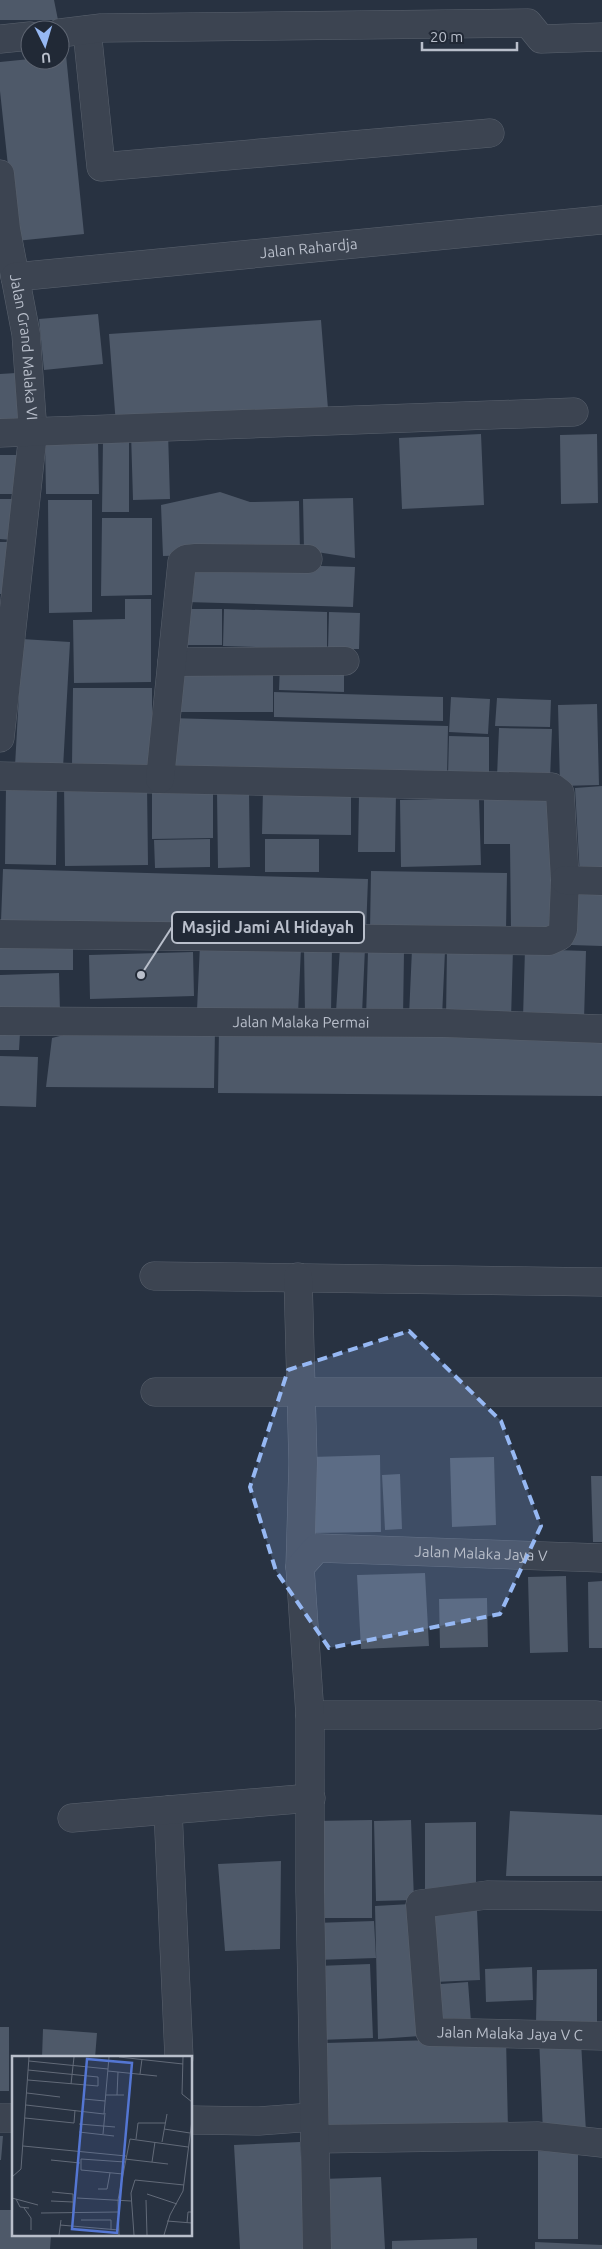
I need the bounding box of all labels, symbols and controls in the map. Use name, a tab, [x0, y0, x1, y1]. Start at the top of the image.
north arrow	[20, 20, 70, 70]
scale bar	[422, 20, 517, 52]
text: 20 m	[430, 28, 463, 45]
text: U	[41, 50, 52, 66]
street label: Jalan Rahardja	[259, 235, 358, 261]
street label: Jalan Grand Malaka VI	[7, 272, 41, 421]
callout: Masjid Jami Al Hidayah	[172, 912, 364, 943]
text: Masjid Jami Al Hidayah	[182, 918, 354, 936]
street label: Jalan Malaka Permai	[232, 1013, 370, 1031]
street label: Jalan Malaka Jaya V	[414, 1542, 548, 1564]
street label: Jalan Malaka Jaya V C	[437, 2023, 583, 2044]
inset map	[12, 2056, 192, 2236]

